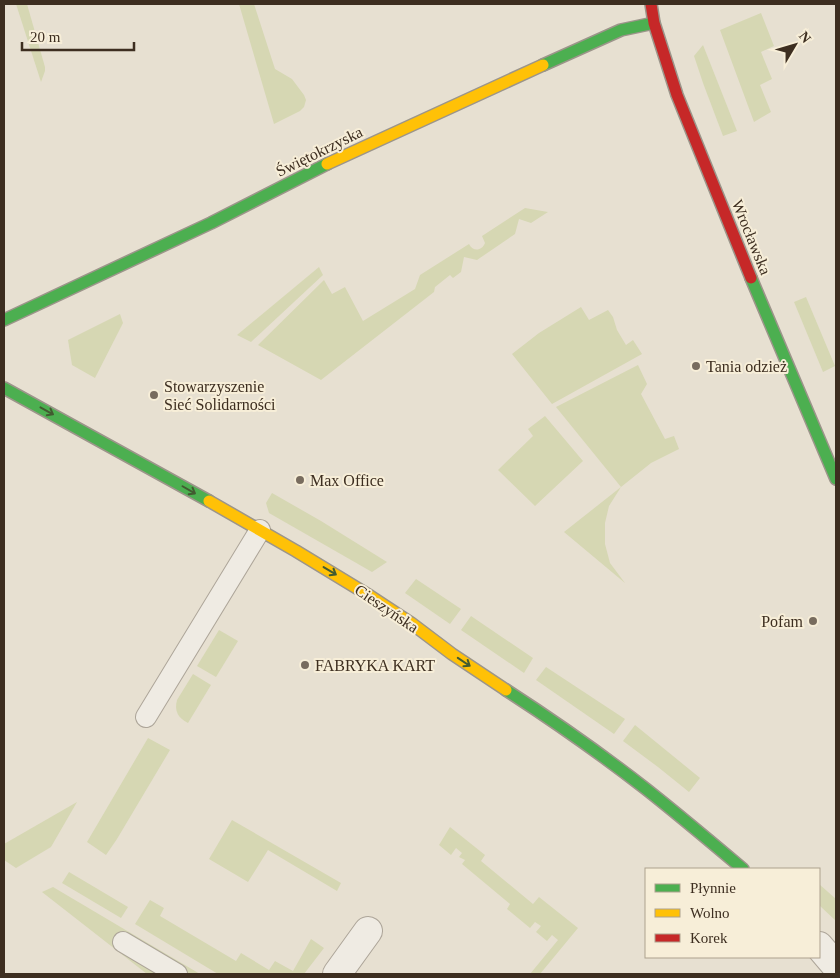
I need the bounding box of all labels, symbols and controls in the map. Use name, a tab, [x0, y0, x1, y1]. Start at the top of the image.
scale bar	[22, 20, 135, 52]
north arrow	[770, 20, 820, 70]
text: 20 m	[30, 29, 61, 45]
text: N	[796, 29, 814, 46]
street label: Świętokrzyska	[273, 122, 366, 181]
street label: Wrocławska	[729, 197, 774, 277]
place label: Tania odzież	[706, 358, 787, 375]
marker: Tania odzież	[690, 360, 702, 372]
place label: Stowarzyszenie Sieć Solidarności	[164, 378, 276, 413]
marker: Stowarzyszenie Sieć Solidarności	[148, 389, 160, 401]
one-way arrow	[39, 406, 54, 416]
place label: Max Office	[310, 472, 384, 489]
marker: Max Office	[294, 474, 306, 486]
one-way arrow	[181, 485, 195, 495]
one-way arrow	[322, 566, 336, 576]
street label: Cieszyńska	[351, 581, 422, 637]
place label: Pofam	[761, 613, 804, 630]
marker: Pofam	[807, 615, 819, 627]
place label: FABRYKA KART	[315, 657, 435, 674]
one-way arrow	[457, 657, 471, 667]
marker: FABRYKA KART	[299, 659, 311, 671]
legend	[645, 868, 820, 958]
text: Płynnie	[690, 880, 736, 896]
text: Wolno	[690, 905, 730, 921]
text: Korek	[690, 930, 728, 946]

